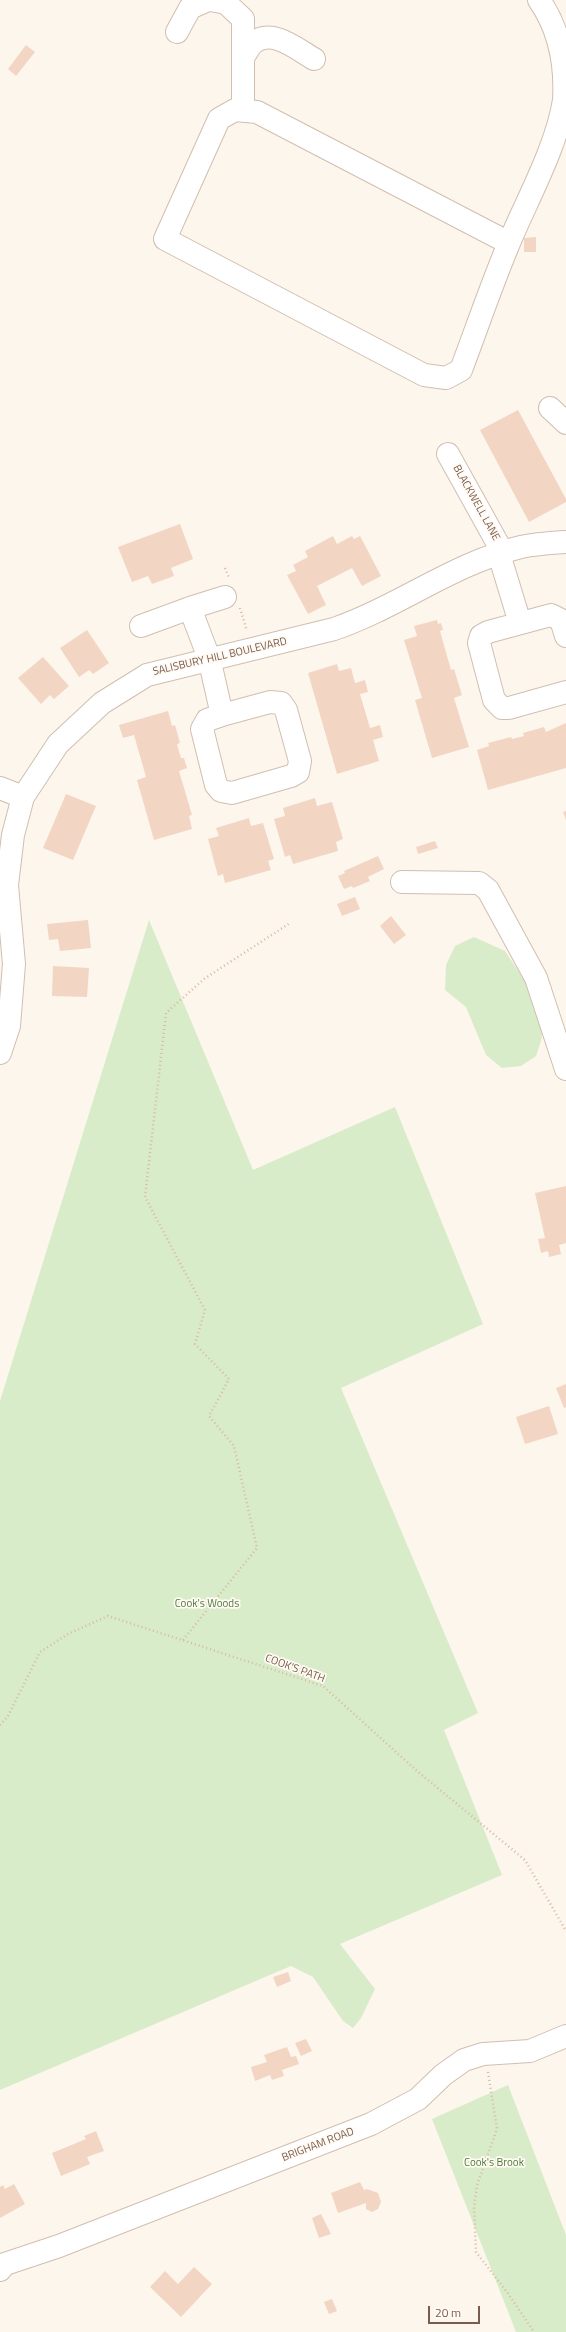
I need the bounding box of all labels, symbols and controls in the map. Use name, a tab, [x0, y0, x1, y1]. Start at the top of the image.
street label: BLACKWELL LANE	[450, 463, 502, 543]
street label: SALISBURY HILL BOULEVARD	[152, 635, 288, 679]
park label: Cook's Woods	[175, 1597, 239, 1611]
street label: COOK'S PATH	[263, 1652, 327, 1686]
street label: BRIGHAM ROAD	[280, 2125, 356, 2165]
park label: Cook's Brook	[464, 2156, 524, 2170]
scale bar	[430, 2298, 482, 2324]
text: 20 m	[435, 2303, 461, 2322]

